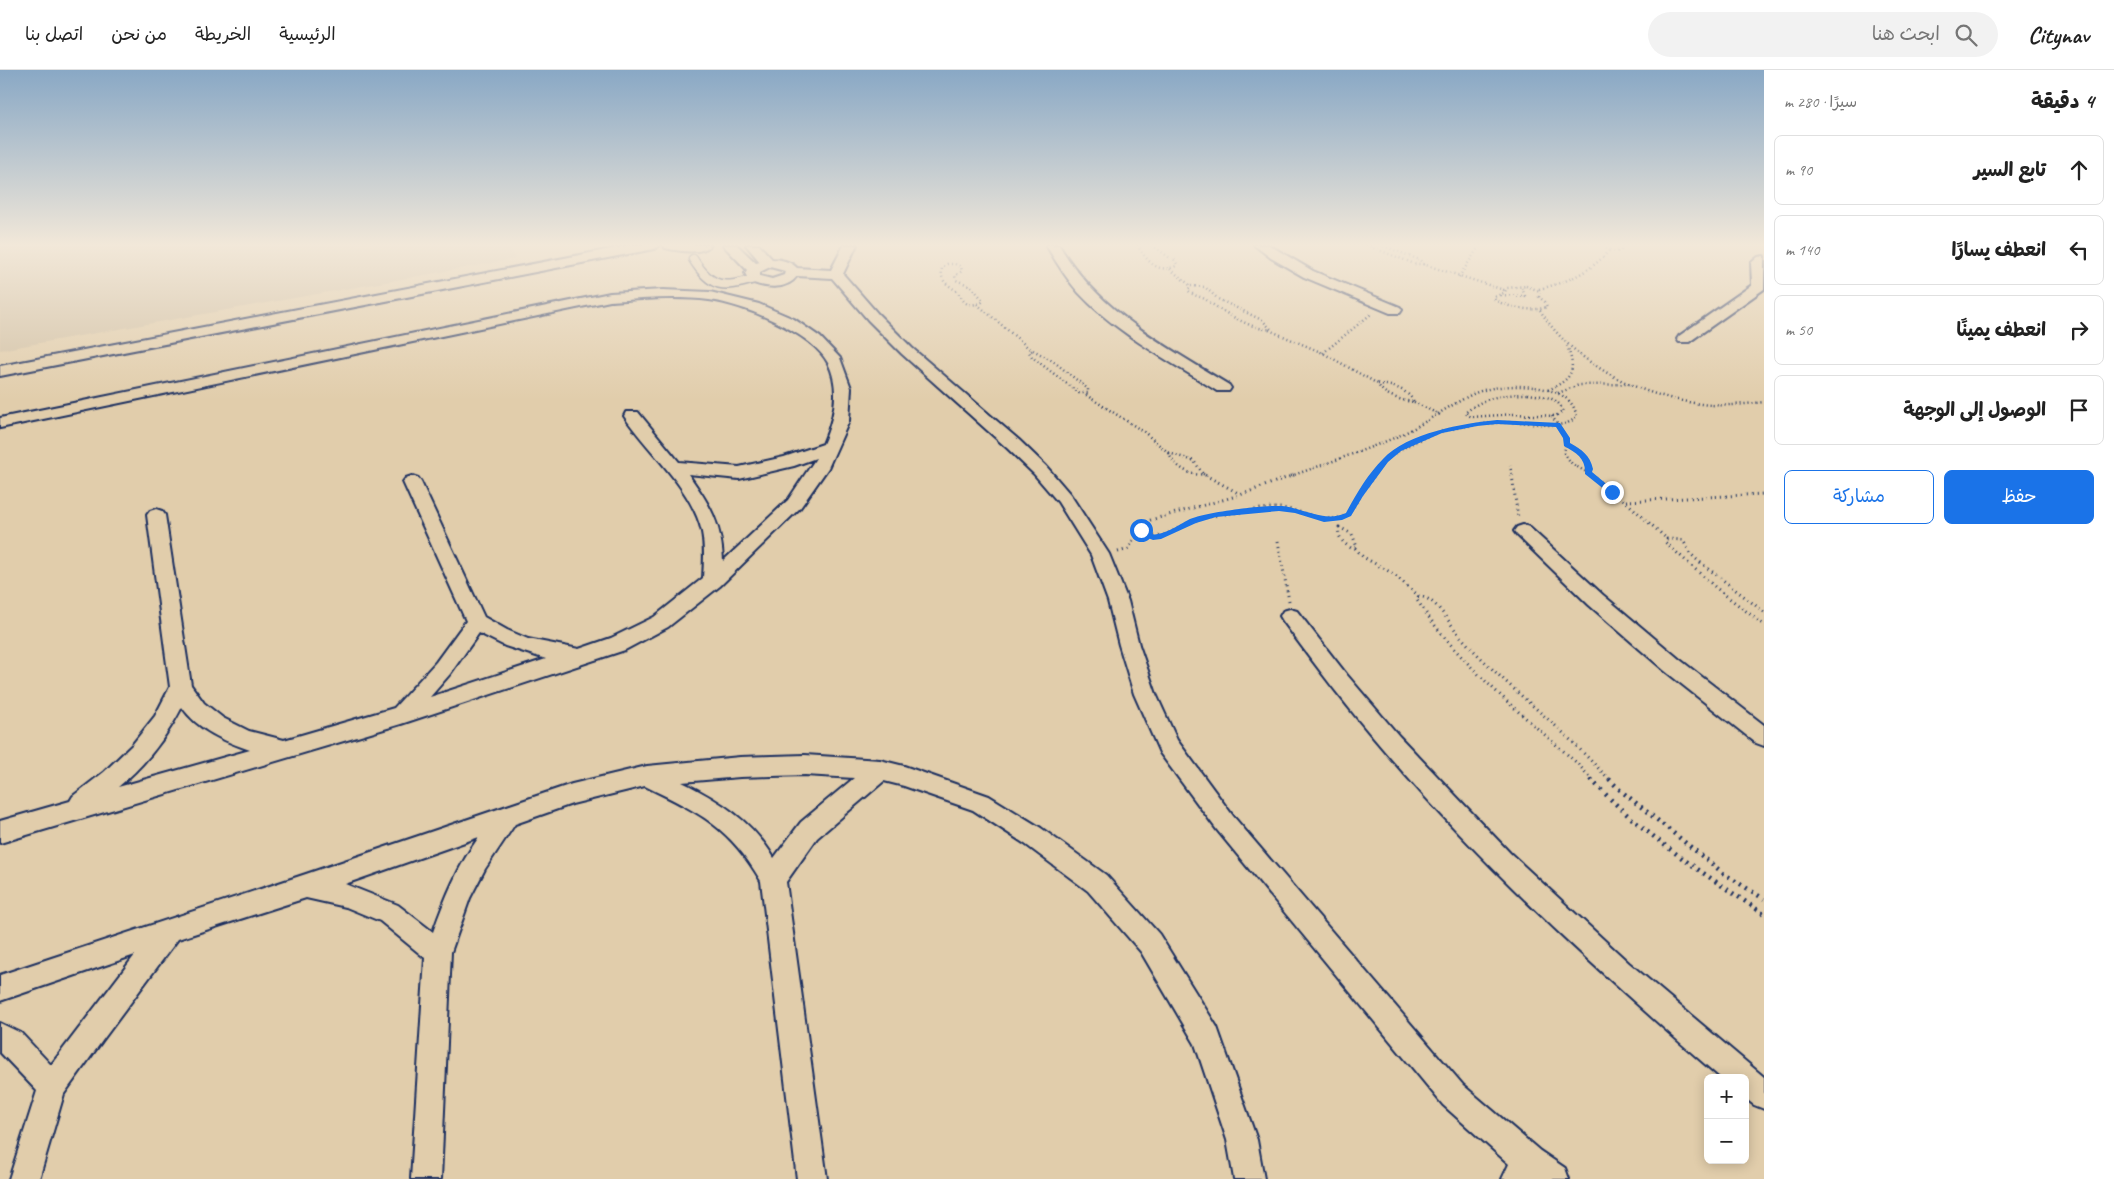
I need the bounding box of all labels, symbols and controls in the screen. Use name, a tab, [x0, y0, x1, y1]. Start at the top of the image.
search box	[1648, 12, 1998, 57]
text: Citynav	[2028, 20, 2089, 50]
icon: search	[1952, 21, 1980, 49]
text: ابحث هنا	[1872, 22, 1940, 46]
text: اتصل بنا	[25, 23, 83, 45]
text: من نحن	[111, 23, 167, 45]
text: الخريطة	[195, 23, 251, 45]
text: الرئيسية	[279, 23, 336, 45]
text: 4 دقيقة	[2031, 88, 2094, 114]
text: سيرًا · 280 m	[1784, 92, 1857, 112]
icon: ahead	[2065, 156, 2093, 184]
text: تابع السير	[1974, 158, 2046, 182]
text: 90 m	[1785, 160, 1812, 180]
icon: left	[2065, 236, 2093, 264]
text: انعطف يسارًا	[1952, 238, 2046, 262]
text: 140 m	[1785, 240, 1819, 260]
icon: right	[2065, 316, 2093, 344]
text: انعطف يمينًا	[1957, 318, 2046, 342]
text: 50 m	[1785, 320, 1812, 340]
icon: arrive	[2065, 396, 2093, 424]
text: الوصول إلى الوجهة	[1903, 398, 2046, 422]
button: مشاركة	[1784, 470, 1934, 524]
button: حفظ	[1944, 470, 2094, 524]
route end	[1601, 481, 1624, 504]
route start	[1130, 519, 1153, 542]
map controls	[1704, 1074, 1749, 1164]
button: +	[1704, 1074, 1749, 1119]
button: −	[1704, 1119, 1749, 1164]

